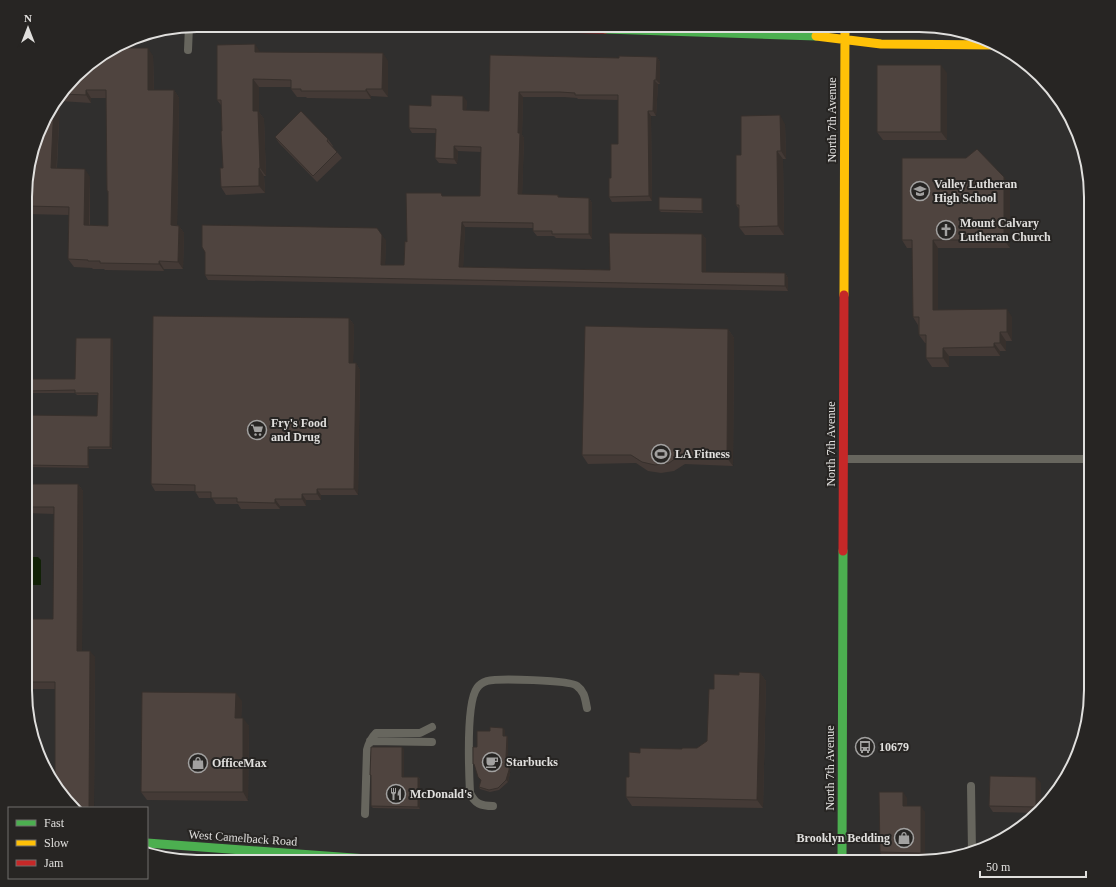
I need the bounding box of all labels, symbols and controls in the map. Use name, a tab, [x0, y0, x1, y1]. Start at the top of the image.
north arrow	[8, 8, 48, 48]
text: N	[24, 12, 32, 24]
street label: North 7th Avenue	[825, 77, 839, 163]
place label: Valley Lutheran High School	[934, 177, 1018, 205]
school or university icon: Valley Lutheran High School	[909, 180, 931, 202]
place label: Mount Calvary Lutheran Church	[960, 216, 1051, 244]
church icon: Mount Calvary Lutheran Church	[935, 219, 957, 241]
street label: North 7th Avenue	[824, 401, 838, 487]
place label: Fry's Food and Drug	[271, 416, 327, 444]
supermarket icon: Fry's Food and Drug	[246, 419, 268, 441]
sports icon: LA Fitness	[650, 443, 672, 465]
place label: LA Fitness	[675, 447, 730, 461]
street label: North 7th Avenue	[823, 725, 837, 811]
bus stop icon: 10679	[854, 736, 876, 758]
place label: 10679	[879, 740, 909, 754]
cafe icon: Starbucks	[481, 751, 503, 773]
shop icon: OfficeMax	[187, 752, 209, 774]
place label: Starbucks	[506, 755, 558, 769]
place label: OfficeMax	[212, 756, 267, 770]
restaurant icon: McDonald's	[385, 783, 407, 805]
place label: McDonald's	[410, 787, 472, 801]
legend	[8, 807, 148, 879]
text: Fast	[44, 816, 65, 830]
street label: West Camelback Road	[188, 827, 298, 849]
shop icon: Brooklyn Bedding	[893, 827, 915, 849]
place label: Brooklyn Bedding	[797, 831, 890, 845]
text: Slow	[44, 836, 69, 850]
scale bar	[980, 853, 1086, 879]
text: Jam	[44, 856, 64, 870]
text: 50 m	[986, 860, 1011, 874]

